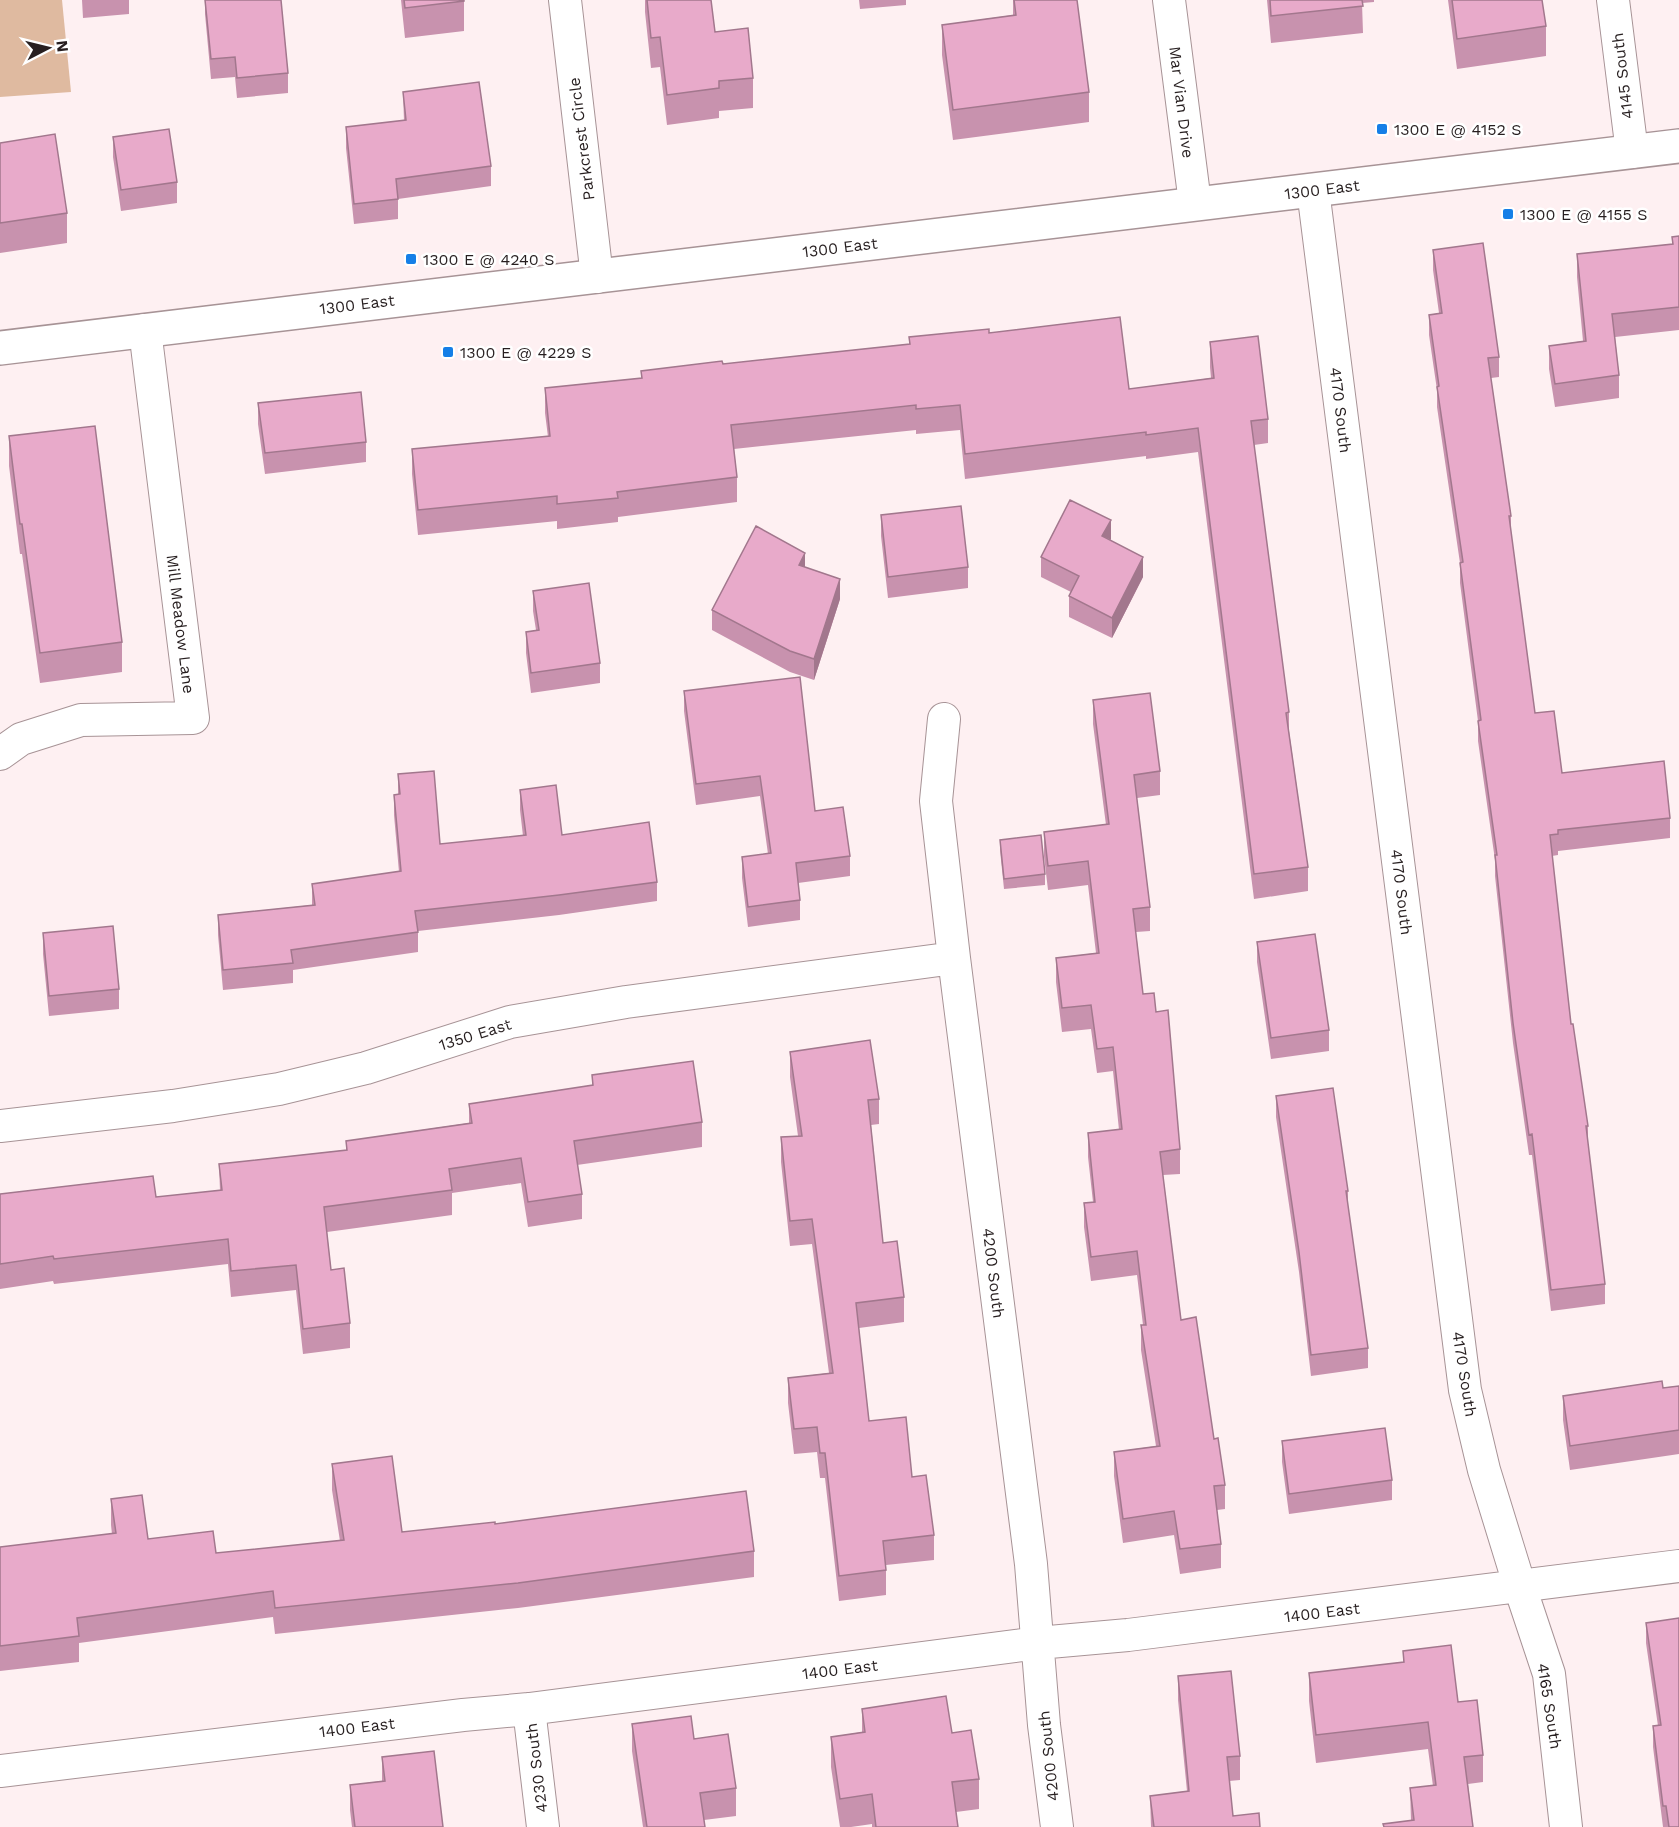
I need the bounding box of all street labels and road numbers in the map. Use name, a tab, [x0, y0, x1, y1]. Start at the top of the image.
street label: 4145 South	[1608, 32, 1637, 120]
street label: Mar Vian Drive	[1165, 45, 1198, 159]
street label: Parkcrest Circle	[565, 76, 598, 202]
street label: 1300 East	[1284, 175, 1361, 204]
street label: 1300 East	[802, 233, 879, 262]
street label: 1300 East	[319, 290, 396, 319]
street label: 4170 South	[1326, 366, 1355, 454]
street label: Mill Meadow Lane	[163, 553, 198, 695]
street label: 4170 South	[1387, 848, 1416, 936]
street label: 1350 East	[437, 1014, 514, 1054]
street label: 4200 South	[979, 1227, 1008, 1319]
street label: 4170 South	[1448, 1330, 1481, 1418]
street label: 1400 East	[1283, 1598, 1361, 1627]
street label: 1400 East	[801, 1655, 879, 1684]
street label: 4165 South	[1533, 1662, 1566, 1750]
street label: 4200 South	[1034, 1710, 1063, 1802]
street label: 1400 East	[318, 1713, 396, 1742]
street label: 4230 South	[522, 1722, 551, 1814]

